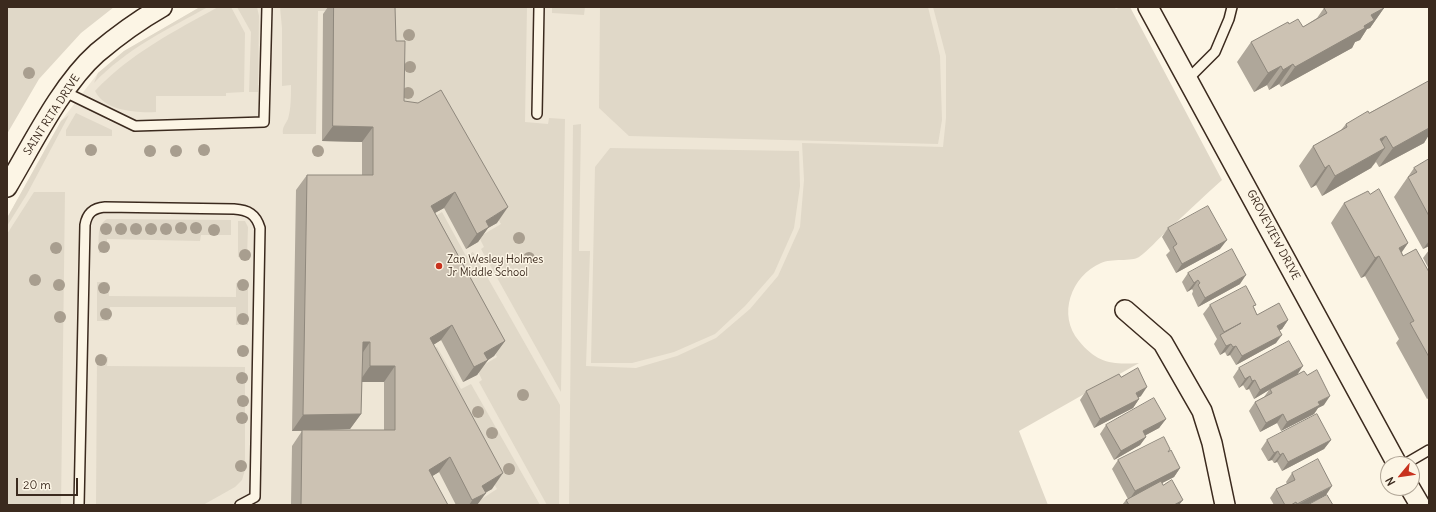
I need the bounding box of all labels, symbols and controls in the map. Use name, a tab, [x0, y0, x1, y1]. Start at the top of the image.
street label: SAINT RITA DRIVE	[21, 72, 83, 158]
street label: GROVEVIEW DRIVE	[1244, 188, 1302, 282]
place label: Zan Wesley Holmes Jr Middle School	[447, 253, 543, 279]
marker: Zan Wesley Holmes Jr Middle School	[434, 261, 444, 271]
north arrow	[1380, 456, 1420, 496]
scale bar	[18, 470, 80, 496]
text: N	[1382, 475, 1398, 488]
text: 20 m	[23, 477, 51, 492]

